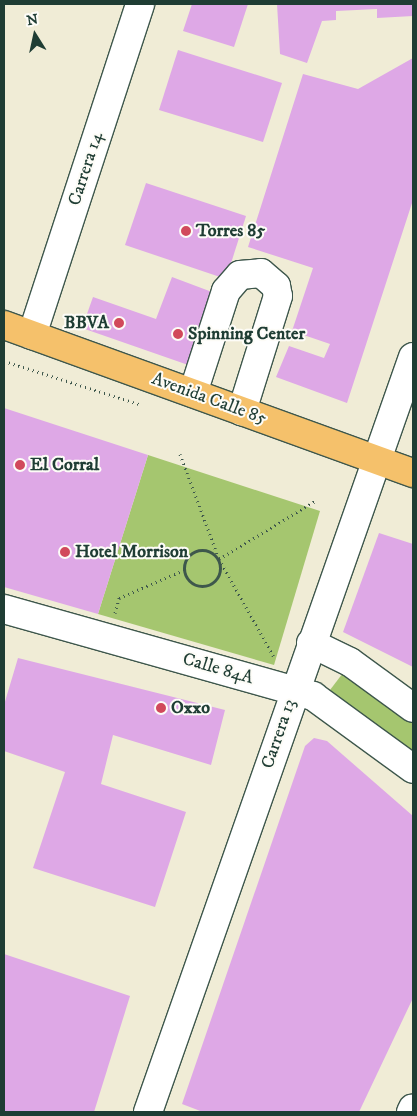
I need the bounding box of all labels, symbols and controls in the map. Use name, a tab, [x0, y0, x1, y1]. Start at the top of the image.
north arrow	[10, 10, 60, 60]
text: N	[25, 10, 40, 30]
street label: Carrera 14	[64, 130, 108, 208]
place label: Torres 85	[196, 220, 265, 242]
marker: Torres 85	[180, 225, 192, 237]
place label: BBVA	[64, 312, 109, 334]
marker: BBVA	[113, 317, 125, 329]
place label: Spinning Center	[188, 323, 305, 345]
marker: Spinning Center	[172, 328, 184, 340]
street label: Avenida Calle 85	[149, 368, 269, 430]
place label: El Corral	[30, 454, 99, 476]
marker: El Corral	[14, 459, 26, 471]
place label: Hotel Morrison	[75, 541, 188, 563]
marker: Hotel Morrison	[59, 546, 71, 558]
street label: Calle 84A	[180, 649, 256, 689]
street label: Carrera 13	[257, 696, 301, 772]
place label: Oxxo	[171, 697, 210, 719]
marker: Oxxo	[155, 702, 167, 714]

